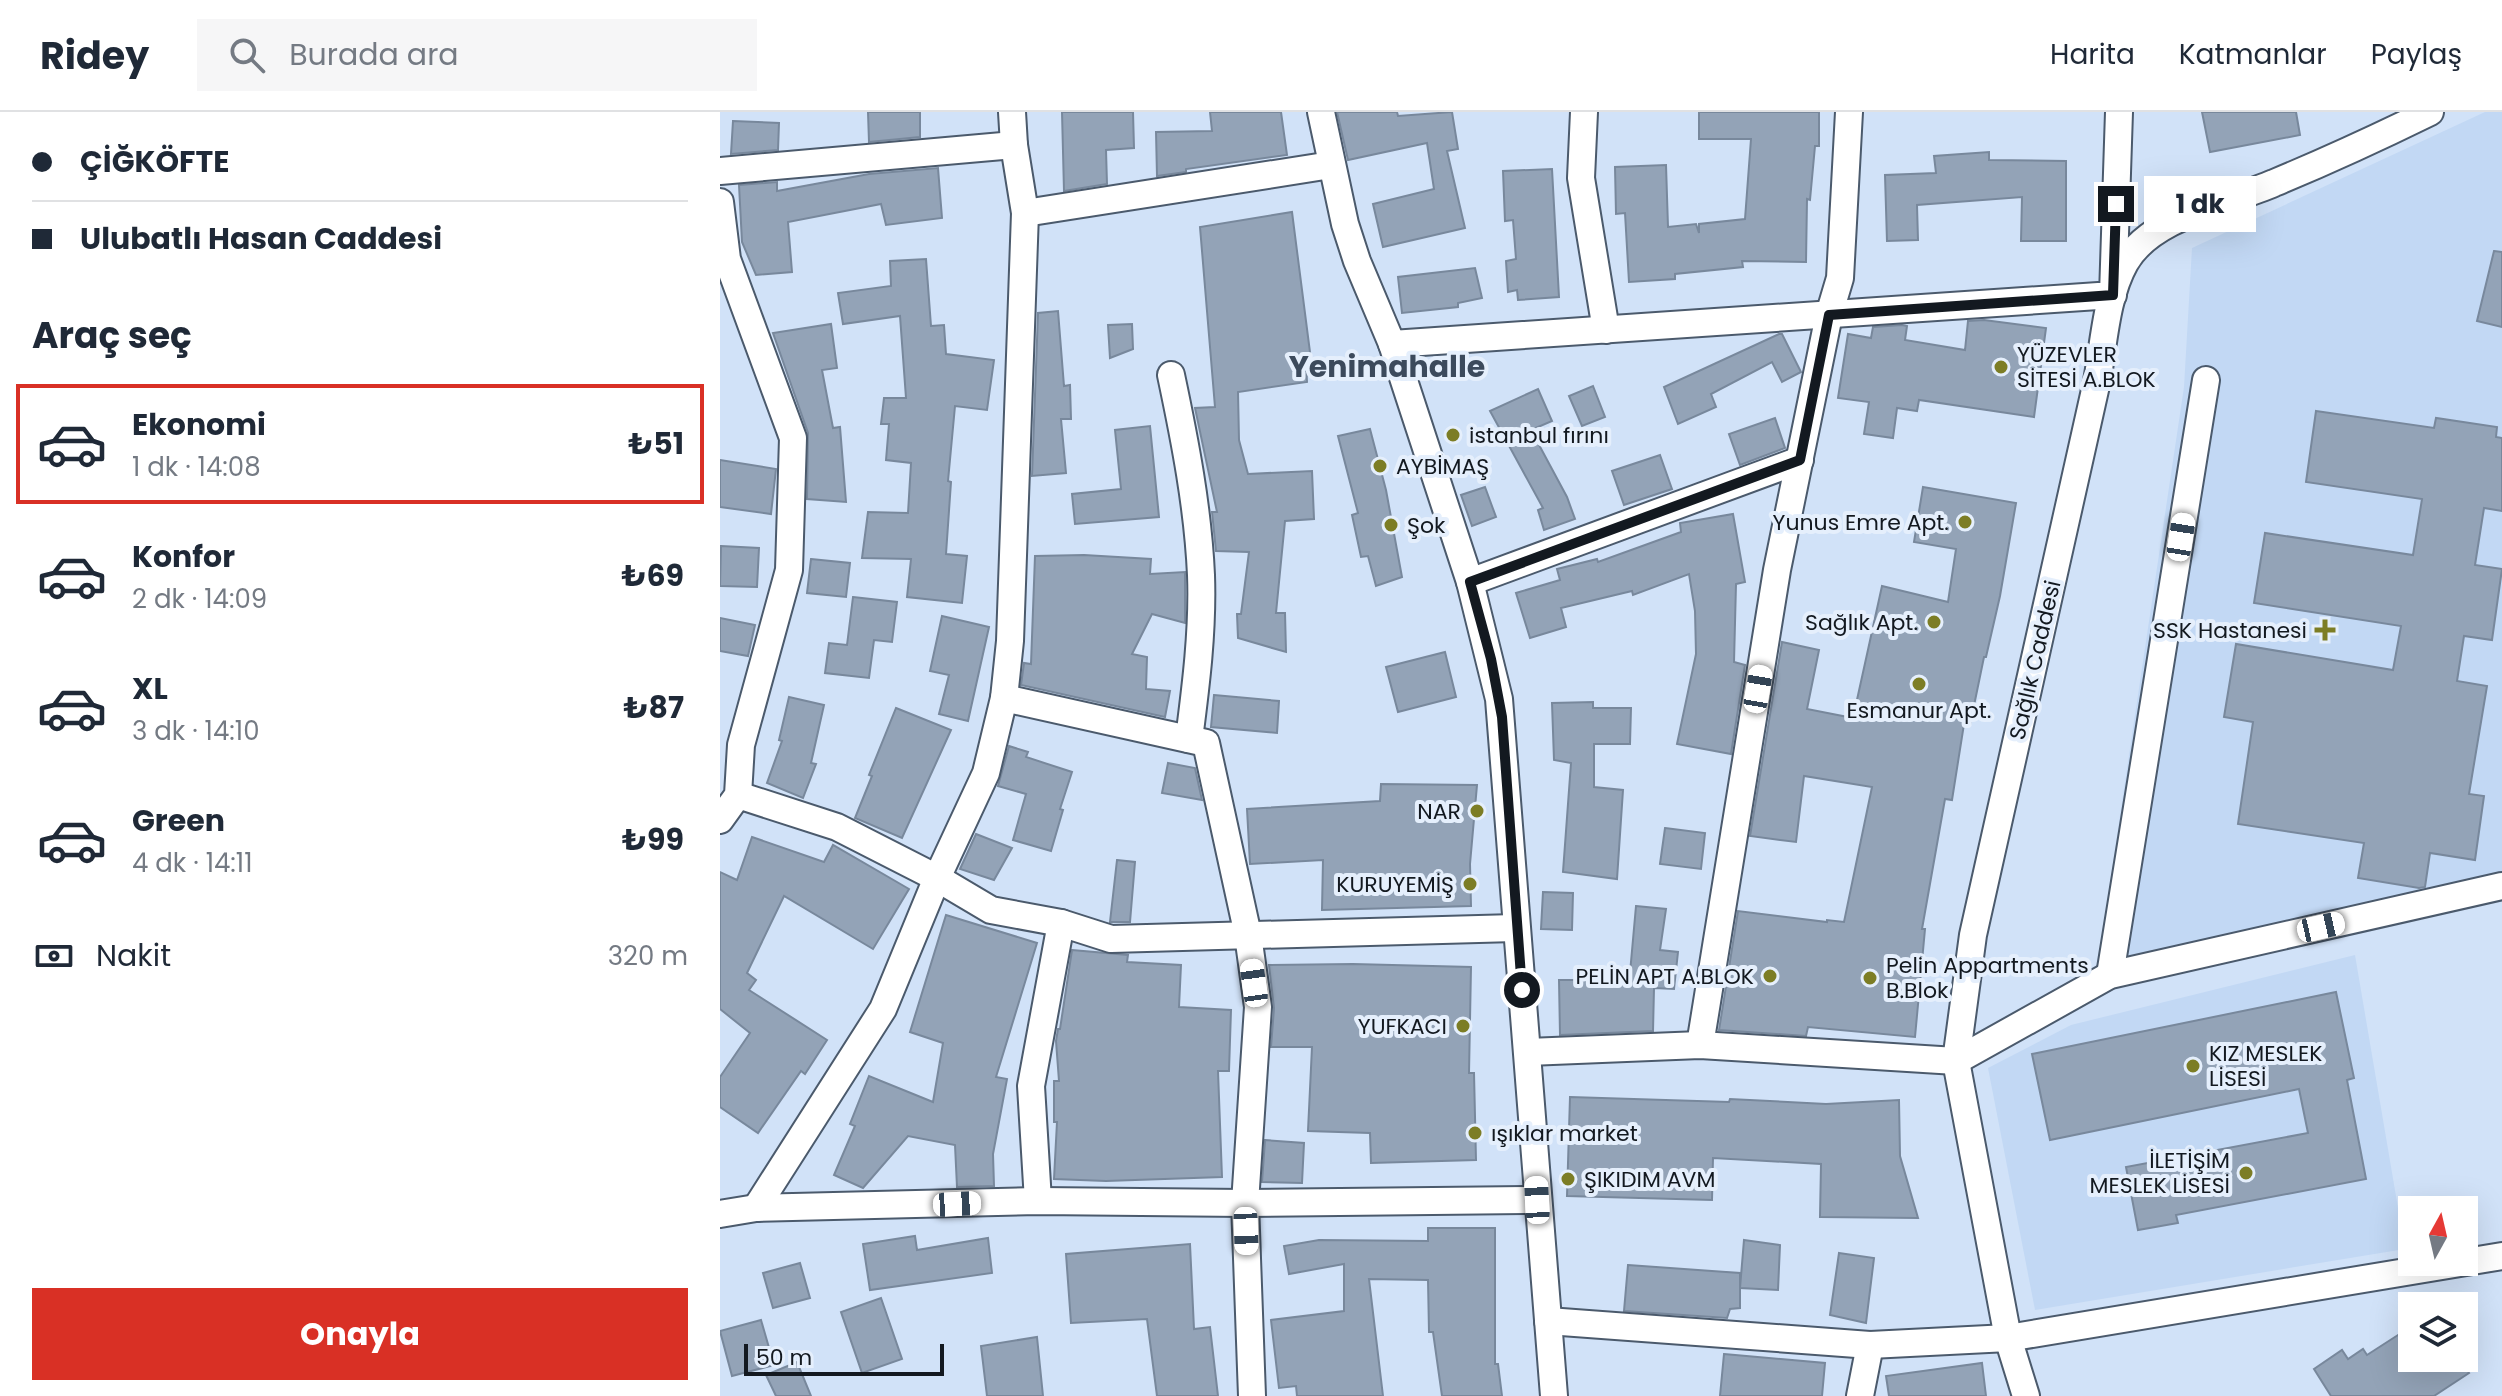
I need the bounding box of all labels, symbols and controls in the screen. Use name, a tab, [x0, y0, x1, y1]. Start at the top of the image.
search box	[197, 19, 757, 91]
text: Ridey	[40, 29, 149, 82]
icon: search	[225, 33, 269, 77]
text: Burada ara	[289, 33, 459, 76]
text: Harita	[2050, 35, 2135, 74]
text: Katmanlar	[2179, 35, 2327, 74]
text: Paylaş	[2371, 35, 2462, 74]
text: ÇİĞKÖFTE	[80, 140, 229, 183]
callout: 1 dk	[2144, 176, 2256, 232]
route end	[2098, 186, 2134, 222]
text: 1 dk	[2175, 186, 2225, 222]
text: Ulubatlı Hasan Caddesi	[80, 217, 442, 260]
text: Araç seç	[32, 310, 192, 361]
place label: YÜZEVLER SİTESİ A.BLOK	[2017, 339, 2156, 395]
district label: Yenimahalle	[1289, 345, 1485, 388]
marker: YÜZEVLER SİTESİ A.BLOK	[1992, 358, 2010, 376]
text: Ekonomi	[132, 403, 266, 446]
icon: car	[36, 408, 108, 480]
place label: istanbul fırını	[1469, 420, 1609, 451]
text: ₺51	[628, 422, 684, 465]
marker: istanbul fırını	[1444, 426, 1462, 444]
text: 1 dk · 14:08	[132, 449, 261, 485]
place label: AYBİMAŞ	[1396, 451, 1489, 482]
marker: AYBİMAŞ	[1371, 457, 1389, 475]
place label: Yunus Emre Apt.	[1773, 507, 1949, 538]
place label: Şok	[1407, 510, 1446, 541]
car	[2165, 511, 2197, 563]
marker: Yunus Emre Apt.	[1956, 513, 1974, 531]
marker: Şok	[1382, 516, 1400, 534]
text: Konfor	[132, 535, 235, 578]
icon: car	[36, 540, 108, 612]
text: ₺69	[621, 554, 684, 597]
street label: Sağlık Caddesi	[2002, 577, 2068, 743]
text: 2 dk · 14:09	[132, 581, 267, 617]
place label: Sağlık Apt.	[1805, 607, 1918, 638]
marker: Sağlık Apt.	[1925, 613, 1943, 631]
place label: SSK Hastanesi	[2153, 615, 2307, 646]
marker: SSK Hastanesi	[2314, 619, 2336, 641]
car	[1742, 663, 1774, 715]
text: XL	[132, 667, 168, 710]
icon: car	[36, 672, 108, 744]
marker: Esmanur Apt.	[1910, 675, 1928, 693]
text: ₺87	[623, 686, 684, 729]
place label: Esmanur Apt.	[1847, 695, 1991, 726]
text: 3 dk · 14:10	[132, 713, 259, 749]
place label: NAR	[1417, 796, 1461, 827]
text: Green	[132, 799, 225, 842]
marker: NAR	[1468, 802, 1486, 820]
icon: car	[36, 804, 108, 876]
text: ₺99	[622, 818, 684, 861]
text: 4 dk · 14:11	[132, 845, 253, 881]
place label: KURUYEMİŞ	[1336, 869, 1454, 900]
marker: KURUYEMİŞ	[1461, 875, 1479, 893]
car	[2295, 910, 2347, 944]
icon: cash	[32, 934, 76, 978]
text: Nakit	[96, 934, 171, 977]
text: 320 m	[608, 938, 688, 974]
place label: Pelin Appartments B.Blok	[1886, 950, 2089, 1006]
car	[1239, 958, 1269, 1008]
place label: PELİN APT A.BLOK	[1575, 961, 1754, 992]
marker: PELİN APT A.BLOK	[1761, 967, 1779, 985]
marker: Pelin Appartments B.Blok	[1861, 969, 1879, 987]
route start	[1504, 972, 1540, 1008]
place label: YUFKACI	[1358, 1011, 1447, 1042]
marker: YUFKACI	[1454, 1017, 1472, 1035]
place label: KIZ MESLEK LİSESİ	[2209, 1038, 2322, 1094]
marker: KIZ MESLEK LİSESİ	[2184, 1057, 2202, 1075]
place label: ışıklar market	[1491, 1118, 1638, 1149]
marker: ışıklar market	[1466, 1124, 1484, 1142]
place label: İLETİŞİM MESLEK LİSESİ	[2090, 1145, 2230, 1201]
place label: ŞIKIDIM AVM	[1584, 1164, 1715, 1195]
marker: İLETİŞİM MESLEK LİSESİ	[2237, 1164, 2255, 1182]
marker: ŞIKIDIM AVM	[1559, 1170, 1577, 1188]
car	[1524, 1175, 1550, 1225]
car	[932, 1191, 982, 1217]
north arrow	[2398, 1196, 2478, 1276]
map controls	[2398, 1196, 2478, 1372]
car	[1233, 1207, 1259, 1255]
button: Onayla	[32, 1288, 688, 1380]
button: layers	[2398, 1292, 2478, 1372]
scale bar	[744, 1340, 944, 1376]
text: 50 m	[756, 1342, 812, 1373]

